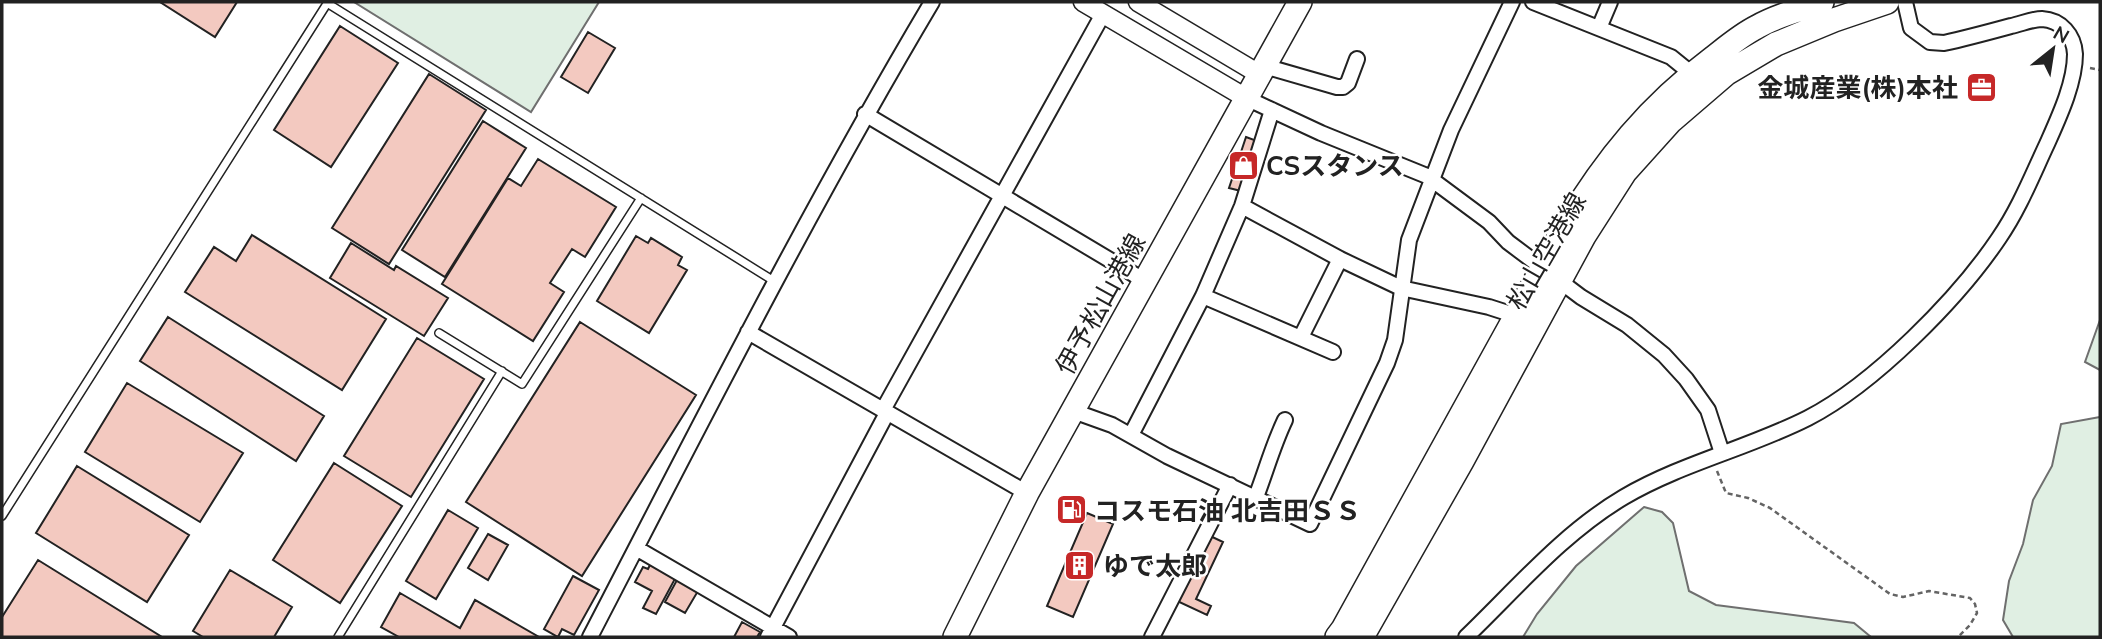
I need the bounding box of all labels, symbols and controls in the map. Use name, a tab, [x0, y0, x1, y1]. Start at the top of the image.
north arrow	[2018, 14, 2088, 84]
text: N	[2049, 20, 2074, 48]
office icon: 金城産業(株)本社	[1964, 70, 1998, 104]
place label: 金城産業(株)本社	[1757, 71, 1958, 104]
shop icon: CSスタンス	[1226, 148, 1260, 182]
place label: CSスタンス	[1266, 149, 1404, 182]
street label: 松山空港線	[1499, 186, 1593, 316]
street label: 伊予松山港線	[1048, 228, 1152, 380]
fuel station icon: コスモ石油 北吉田ＳＳ	[1054, 493, 1088, 527]
place label: コスモ石油 北吉田ＳＳ	[1094, 494, 1361, 527]
building icon: ゆで太郎	[1063, 548, 1097, 582]
place label: ゆで太郎	[1103, 549, 1207, 582]

